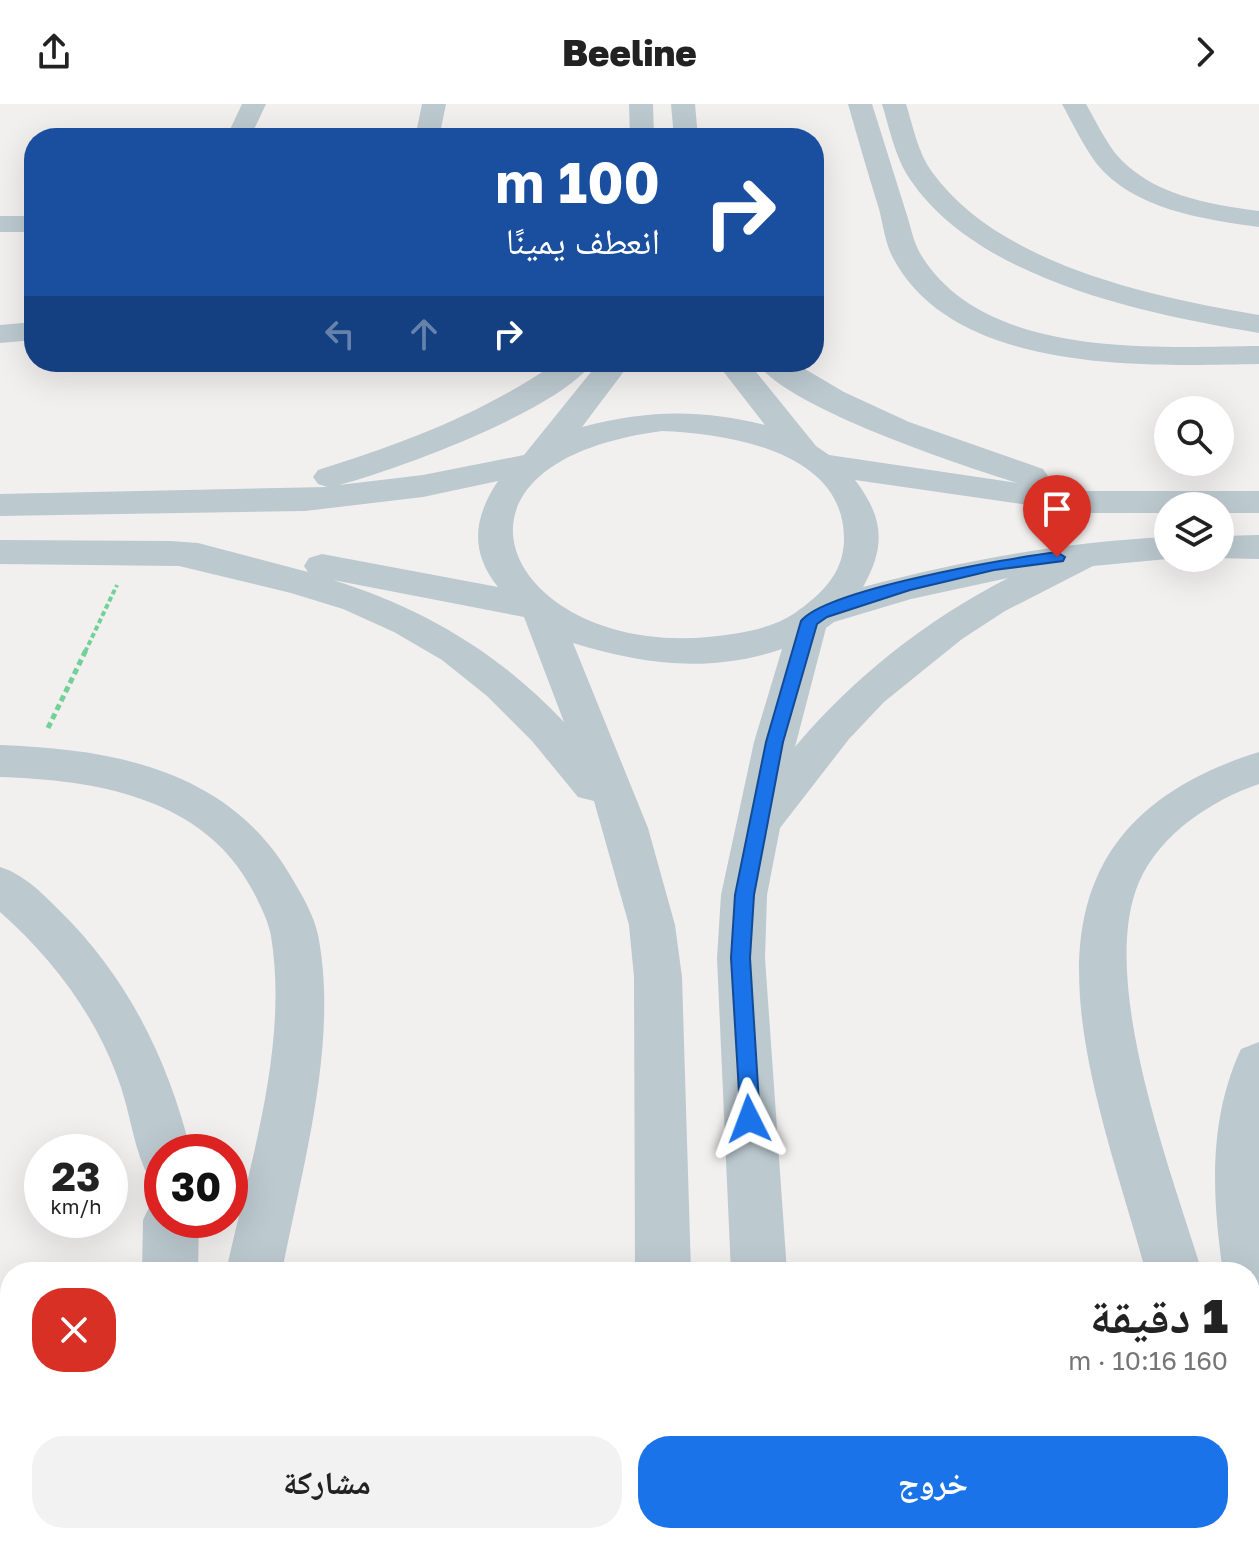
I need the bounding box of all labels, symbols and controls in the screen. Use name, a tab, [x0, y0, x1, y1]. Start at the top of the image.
icon: share	[32, 30, 76, 74]
icon: forward	[1183, 30, 1227, 74]
text: Beeline	[562, 31, 697, 74]
text: 100 m	[495, 148, 660, 215]
icon: right	[688, 160, 792, 264]
text: انعطف يمينًا	[506, 219, 660, 262]
icon: left	[318, 312, 362, 356]
icon: ahead	[402, 312, 446, 356]
icon: right	[486, 312, 530, 356]
map controls	[1154, 396, 1234, 572]
button: search	[1154, 396, 1234, 476]
pin	[1023, 475, 1091, 557]
icon: arrive	[1035, 487, 1079, 531]
button: layers	[1154, 492, 1234, 572]
position arrow	[707, 1077, 791, 1161]
speed limit sign: 30	[144, 1134, 248, 1238]
text: 23	[52, 1152, 100, 1200]
text: km/h	[51, 1194, 101, 1218]
text: 1 دقيقة	[1090, 1286, 1228, 1344]
button: close	[32, 1288, 116, 1372]
text: 160 m · 10:16	[1068, 1345, 1228, 1376]
button: مشاركة	[32, 1436, 622, 1528]
button: خروج	[638, 1436, 1228, 1528]

